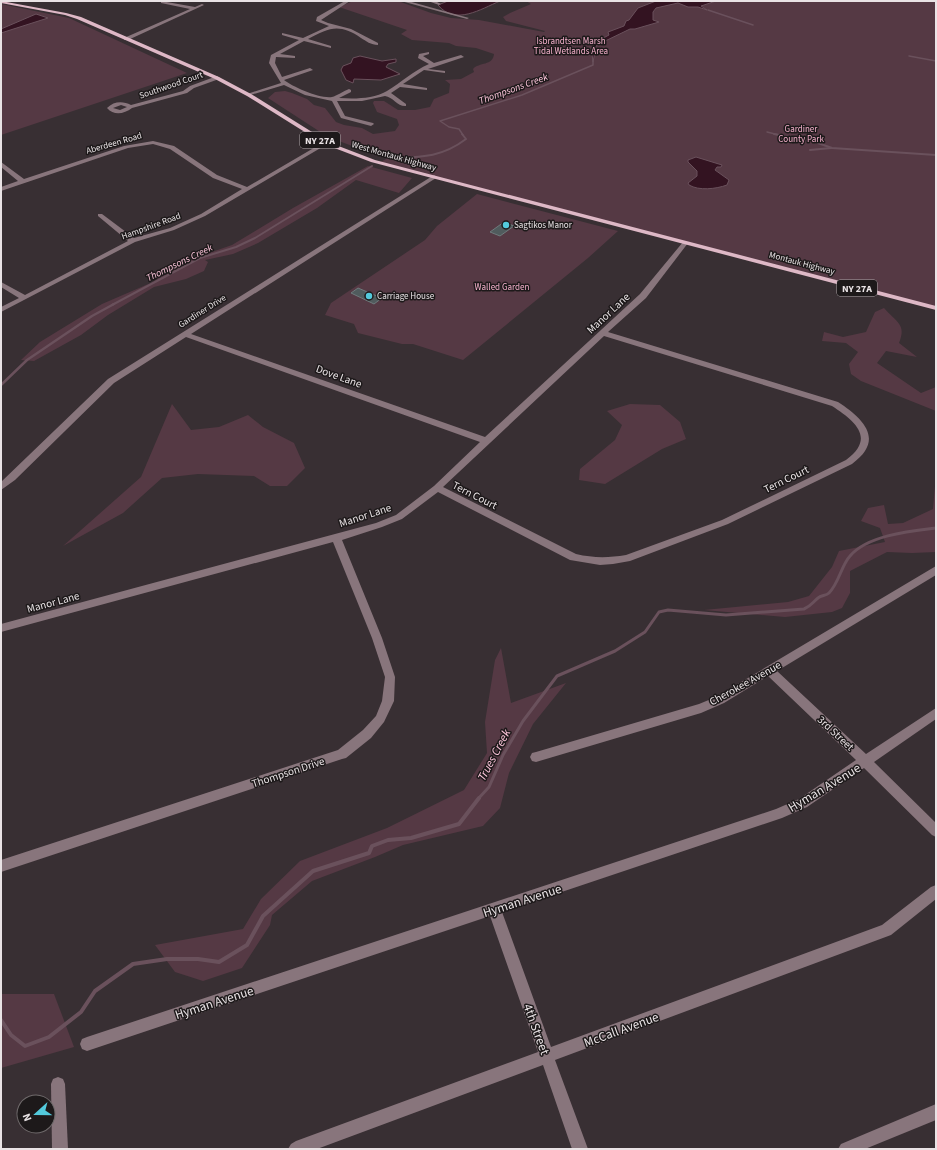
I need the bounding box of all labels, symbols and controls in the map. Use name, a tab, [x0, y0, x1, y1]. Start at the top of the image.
park label: Isbrandtsen Marsh Tidal Wetlands Area	[534, 35, 608, 58]
street label: Southwood Court	[138, 68, 205, 102]
water label: Thompsons Creek	[477, 70, 550, 108]
park label: Gardiner County Park	[778, 123, 824, 146]
street label: Aberdeen Road	[85, 129, 143, 158]
road number: NY 27A	[300, 132, 340, 148]
street label: West Montauk Highway	[350, 138, 438, 175]
street label: Hampshire Road	[120, 210, 183, 243]
place label: Sagtikos Manor	[514, 219, 573, 232]
marker: Sagtikos Manor	[501, 220, 511, 230]
water label: Thompsons Creek	[144, 241, 215, 285]
street label: Montauk Highway	[768, 248, 837, 279]
road number: NY 27A	[837, 280, 877, 296]
park label: Walled Garden	[475, 281, 529, 294]
street label: Manor Lane	[584, 289, 634, 337]
place label: Carriage House	[377, 290, 435, 303]
street label: Gardiner Drive	[176, 291, 229, 331]
marker: Carriage House	[364, 291, 374, 301]
street label: Dove Lane	[314, 361, 364, 392]
street label: Tern Court	[761, 462, 812, 497]
street label: Tern Court	[450, 478, 500, 513]
street label: Manor Lane	[337, 500, 394, 531]
street label: Manor Lane	[25, 588, 82, 617]
street label: Cherokee Avenue	[707, 657, 784, 709]
street label: 3rd Street	[814, 713, 857, 754]
water label: Trues Creek	[474, 726, 515, 784]
street label: Thompson Drive	[250, 753, 327, 791]
street label: Hyman Avenue	[785, 759, 864, 817]
street label: Hyman Avenue	[481, 880, 564, 922]
street label: Hyman Avenue	[173, 982, 256, 1024]
street label: 4th Street	[519, 1001, 554, 1058]
street label: McCall Avenue	[581, 1008, 661, 1052]
north arrow	[16, 1094, 56, 1134]
text: N	[19, 1111, 35, 1124]

